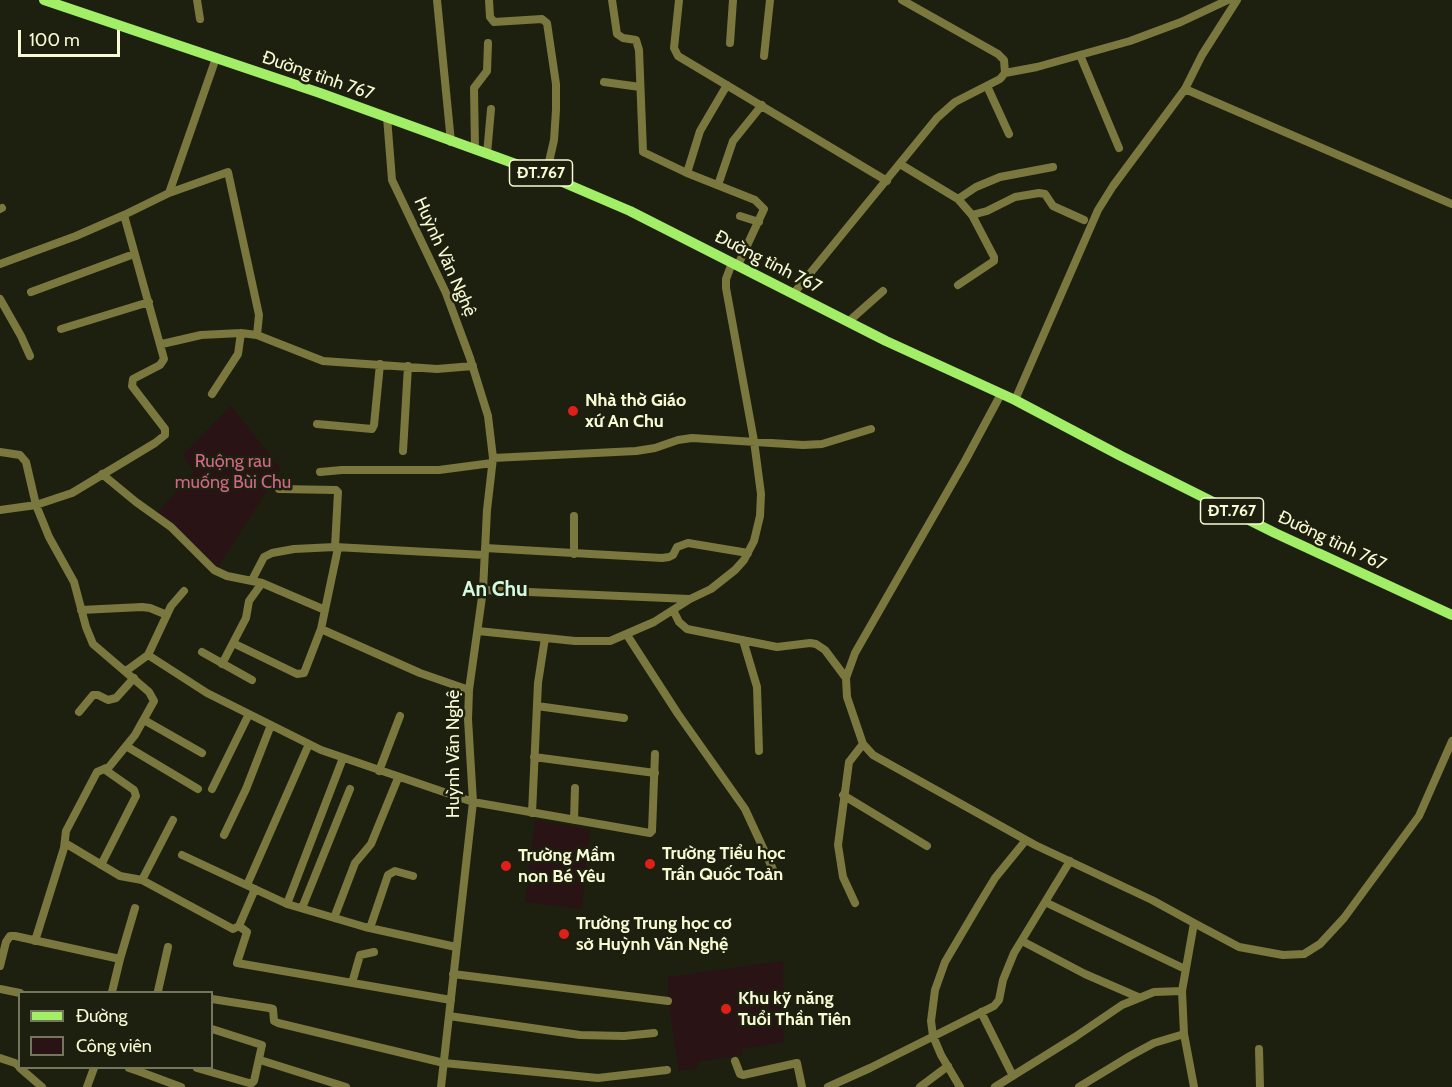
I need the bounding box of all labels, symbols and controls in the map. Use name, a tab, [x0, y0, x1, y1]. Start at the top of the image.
scale bar	[21, 18, 123, 56]
text: 100 m	[29, 29, 80, 51]
street label: Đường tỉnh 767	[259, 47, 377, 105]
road number: ĐT.767	[510, 160, 572, 186]
street label: Huỳnh Văn Nghệ	[409, 194, 481, 320]
street label: Đường tỉnh 767	[711, 226, 825, 298]
place label: Nhà thờ Giáo xứ An Chu	[585, 390, 686, 432]
marker: Nhà thờ Giáo xứ An Chu	[566, 404, 580, 418]
park label: Ruộng rau muống Bùi Chu	[175, 451, 291, 494]
road number: ĐT.767	[1200, 498, 1264, 524]
street label: Đường tỉnh 767	[1274, 506, 1390, 576]
district label: An Chu	[462, 577, 528, 603]
street label: Huỳnh Văn Nghệ	[443, 690, 465, 818]
place label: Trường Tiểu học Trần Quốc Toản	[662, 843, 785, 886]
place label: Trường Mầm non Bé Yêu	[518, 845, 615, 888]
marker: Trường Tiểu học Trần Quốc Toản	[643, 857, 657, 871]
marker: Trường Mầm non Bé Yêu	[499, 859, 513, 873]
place label: Trường Trung học cơ sở Huỳnh Văn Nghệ	[576, 913, 732, 956]
marker: Trường Trung học cơ sở Huỳnh Văn Nghệ	[557, 927, 571, 941]
place label: Khu kỹ năng Tuổi Thần Tiên	[738, 988, 851, 1030]
legend	[18, 991, 213, 1069]
marker: Khu kỹ năng Tuổi Thần Tiên	[719, 1002, 733, 1016]
text: Đường	[76, 1005, 127, 1027]
text: Công viên	[76, 1035, 152, 1057]

